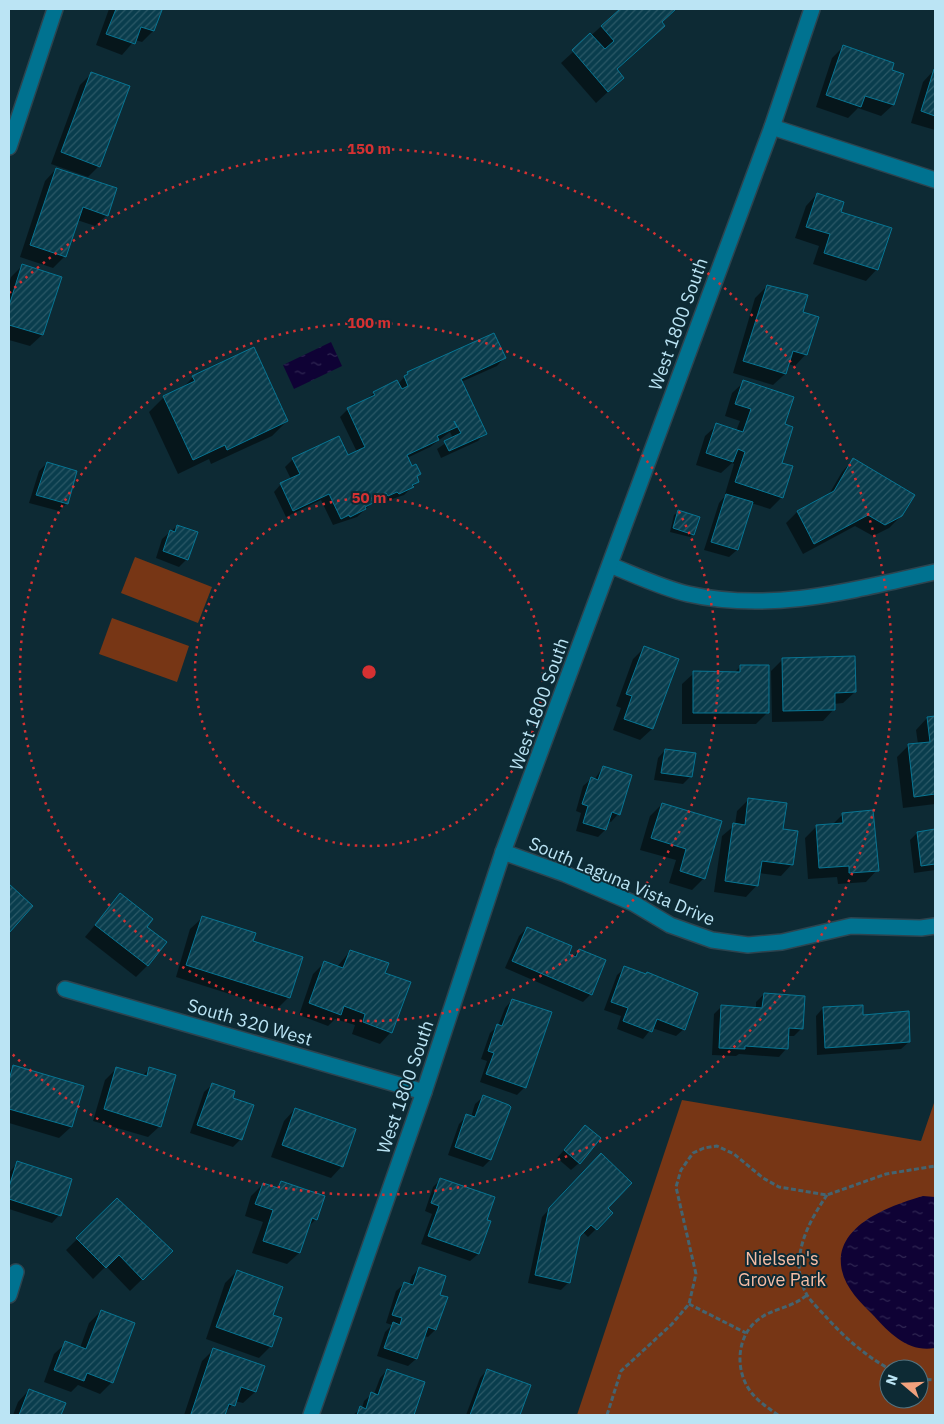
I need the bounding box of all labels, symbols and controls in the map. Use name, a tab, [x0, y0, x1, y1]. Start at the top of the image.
text: 150 m	[347, 139, 391, 158]
street label: West 1800 South	[643, 254, 713, 394]
text: 100 m	[347, 313, 391, 332]
text: 50 m	[352, 488, 386, 507]
street label: West 1800 South	[504, 634, 574, 774]
centre of rings	[360, 663, 378, 681]
street label: South Laguna Vista Drive	[525, 831, 719, 931]
street label: South 320 West	[185, 993, 315, 1051]
street label: West 1800 South	[371, 1017, 439, 1157]
park label: Nielsen's Grove Park	[738, 1247, 827, 1291]
north arrow	[879, 1359, 929, 1409]
text: N	[882, 1372, 902, 1387]

